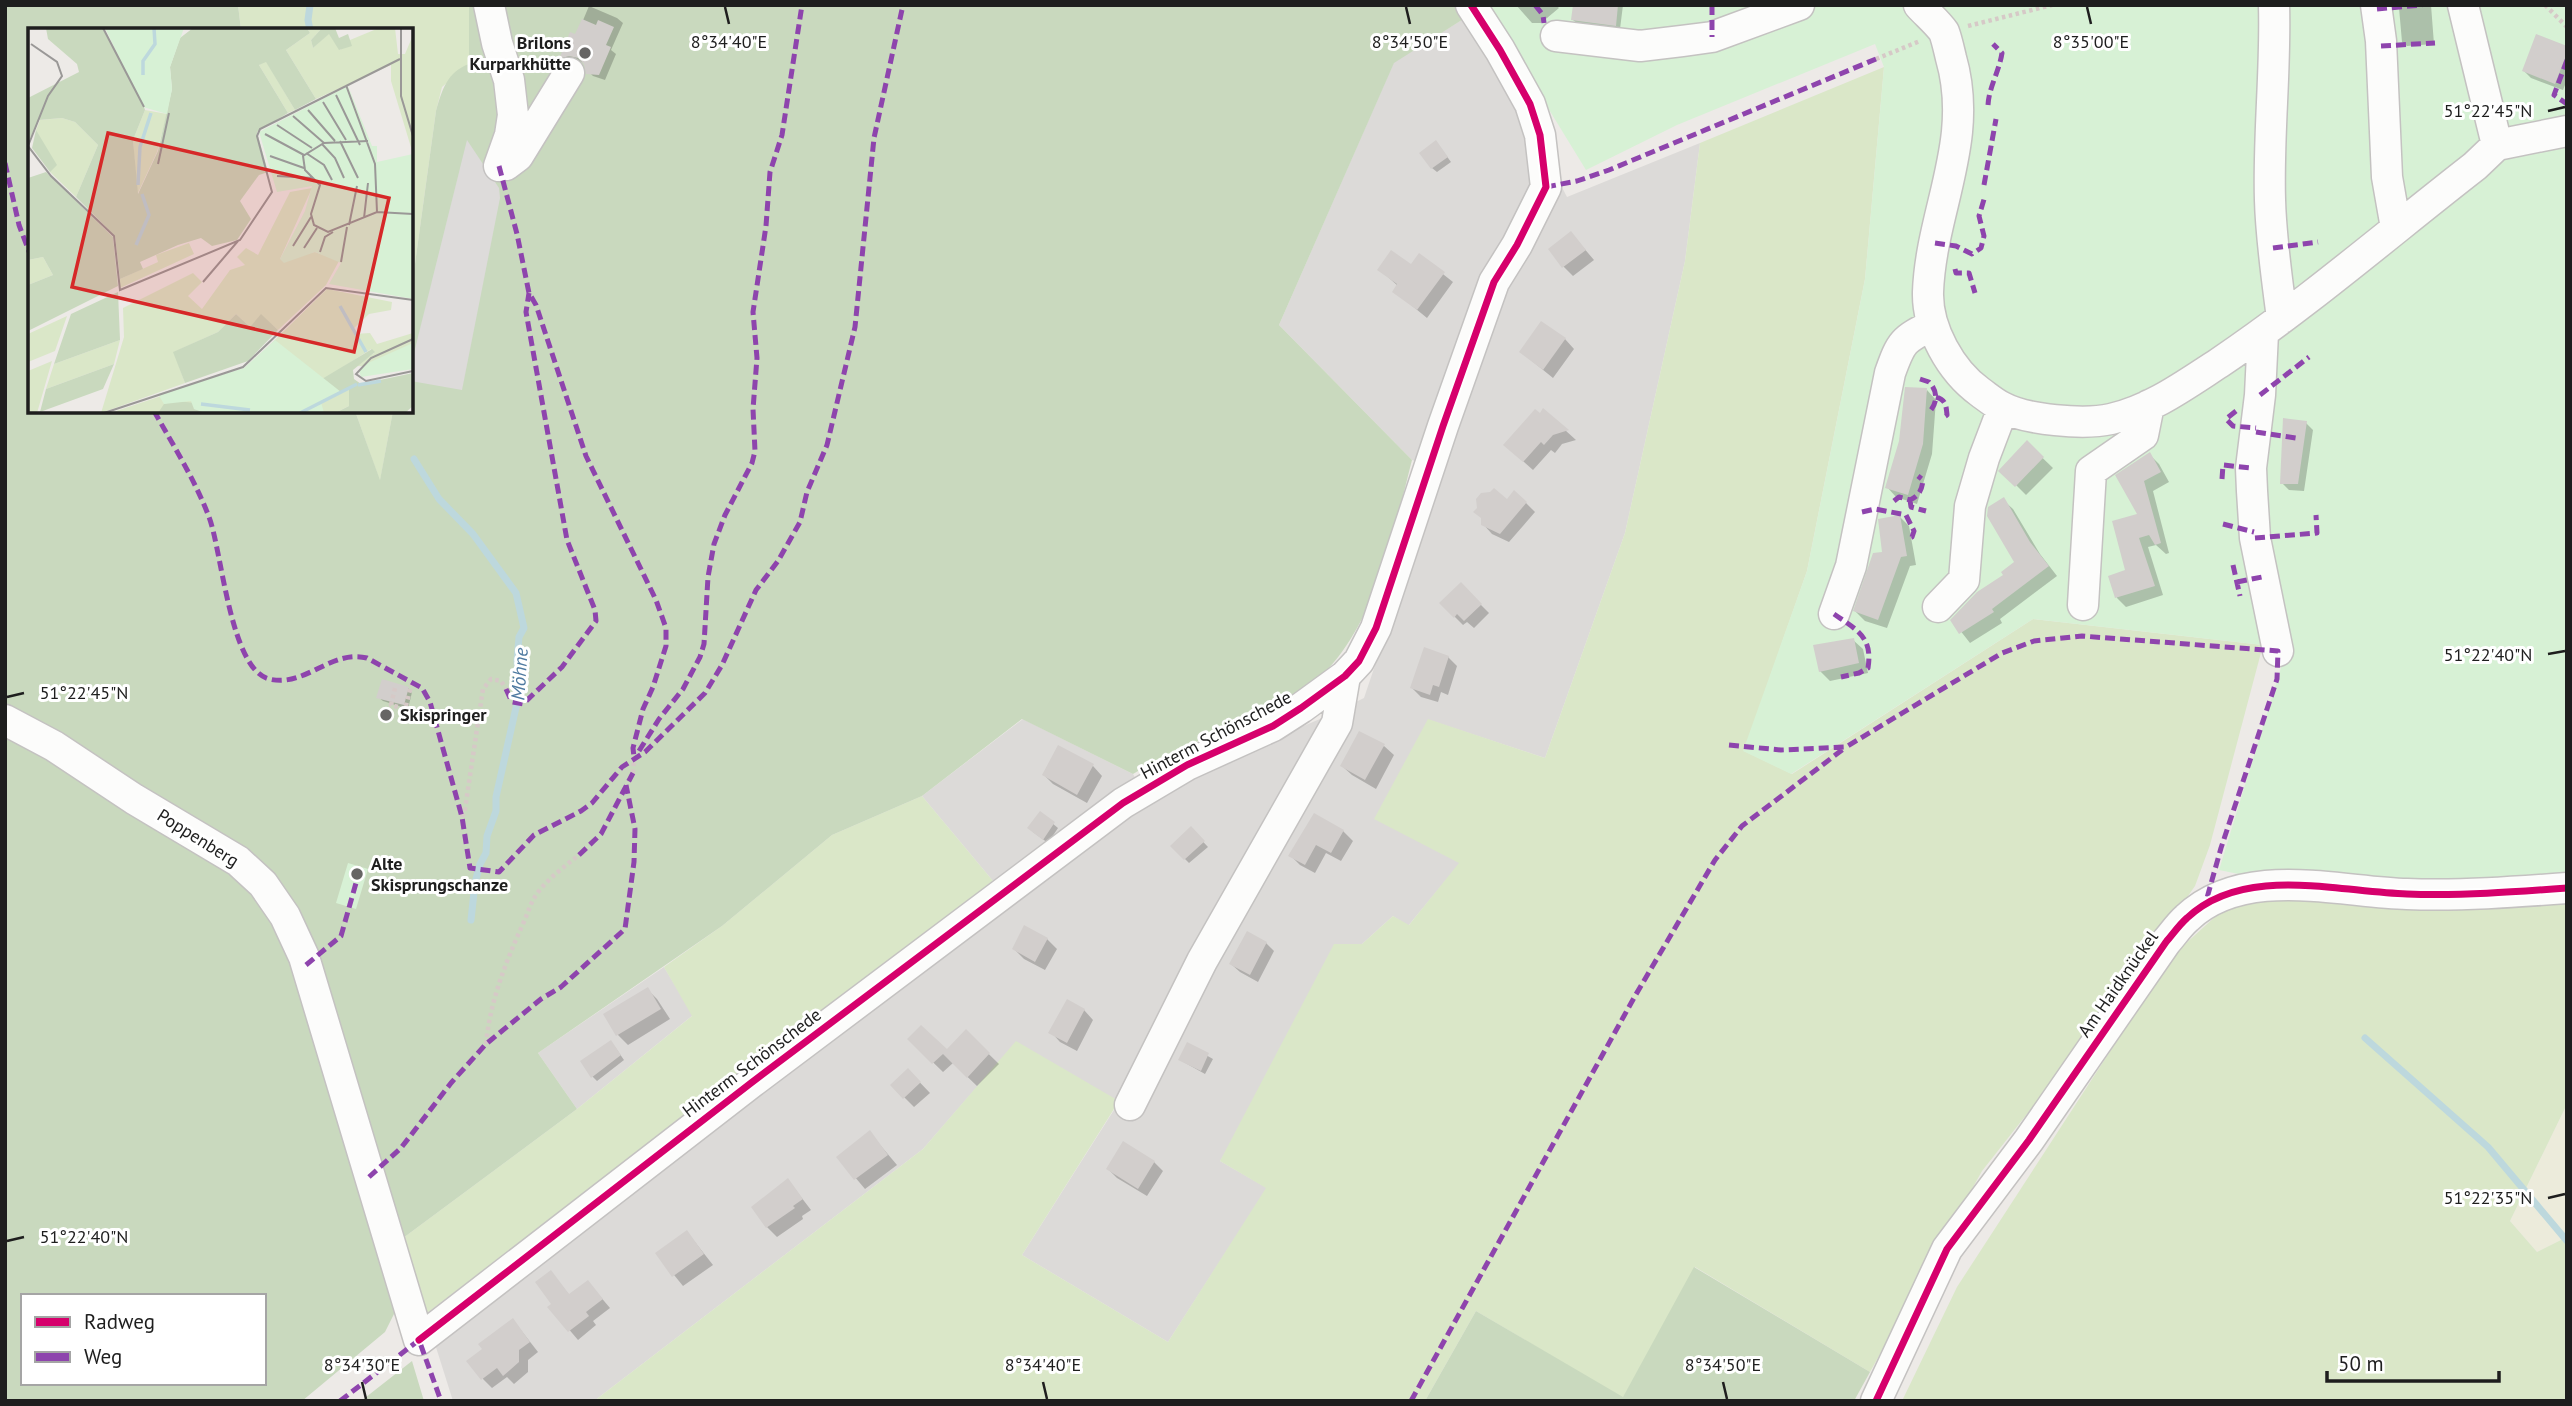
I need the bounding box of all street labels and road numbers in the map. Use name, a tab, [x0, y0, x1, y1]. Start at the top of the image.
street label: Hinterm Schönschede	[1136, 685, 1295, 784]
street label: Poppenberg	[153, 803, 243, 872]
street label: Am Haidknückel	[2072, 925, 2163, 1041]
street label: Hinterm Schönschede	[678, 1003, 826, 1122]

